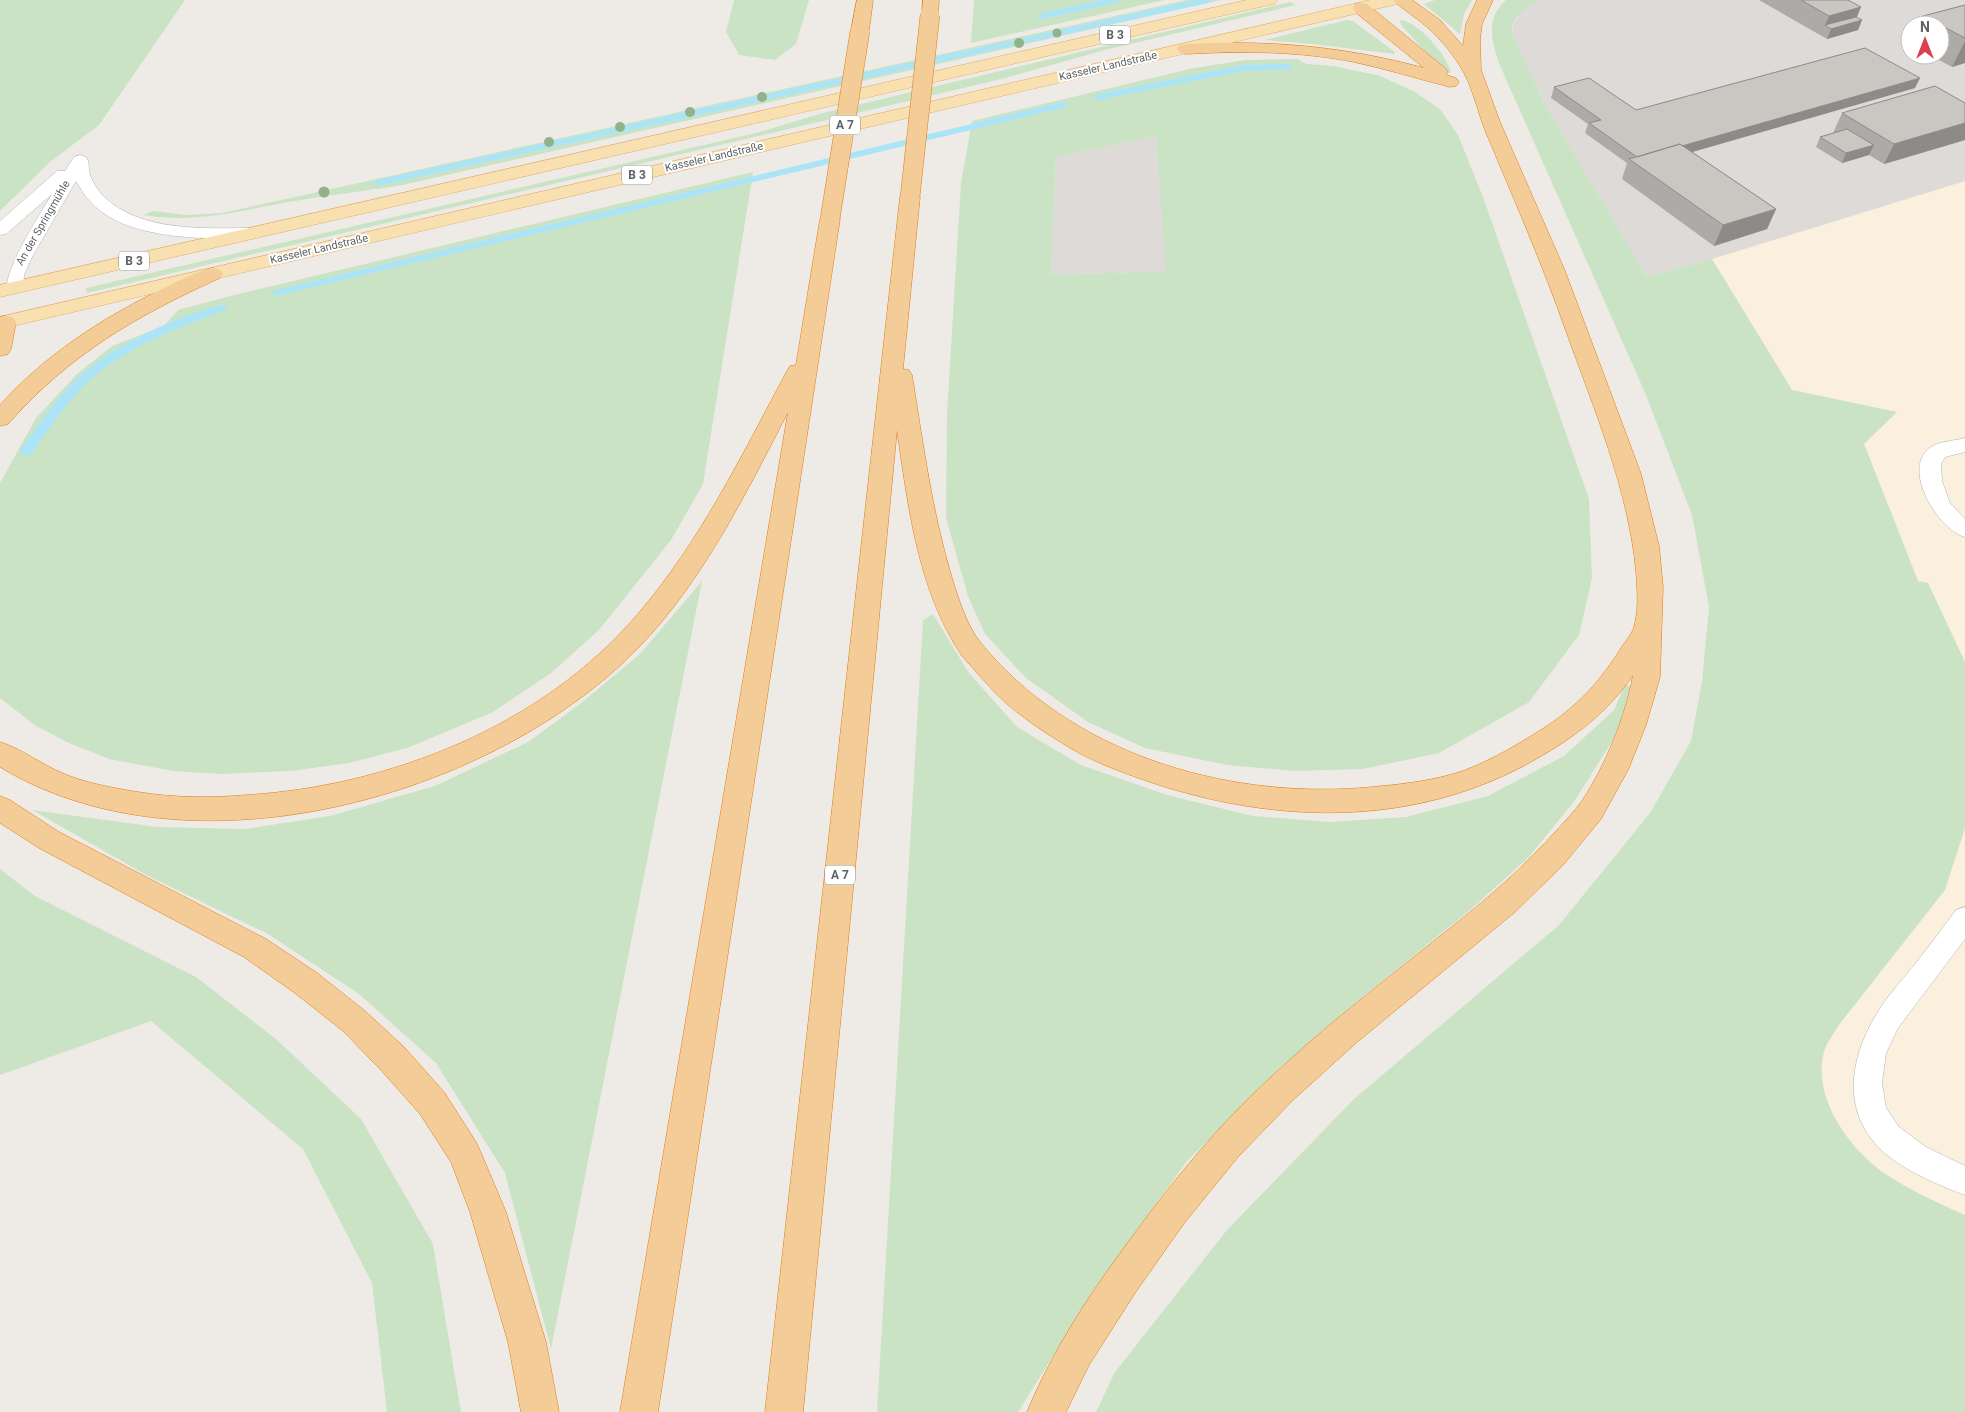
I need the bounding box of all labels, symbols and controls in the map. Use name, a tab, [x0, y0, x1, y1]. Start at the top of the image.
north arrow	[1900, 15, 1950, 65]
text: N	[1920, 19, 1930, 35]
road number: B 3	[1100, 26, 1130, 44]
street label: Kasseler Landstraße	[1058, 48, 1159, 84]
road number: A 7	[830, 116, 860, 134]
street label: Kasseler Landstraße	[664, 139, 765, 175]
road number: B 3	[622, 166, 652, 184]
street label: An der Springmühle	[13, 178, 73, 268]
street label: Kasseler Landstraße	[269, 231, 370, 267]
road number: B 3	[119, 252, 149, 270]
road number: A 7	[825, 866, 855, 884]

